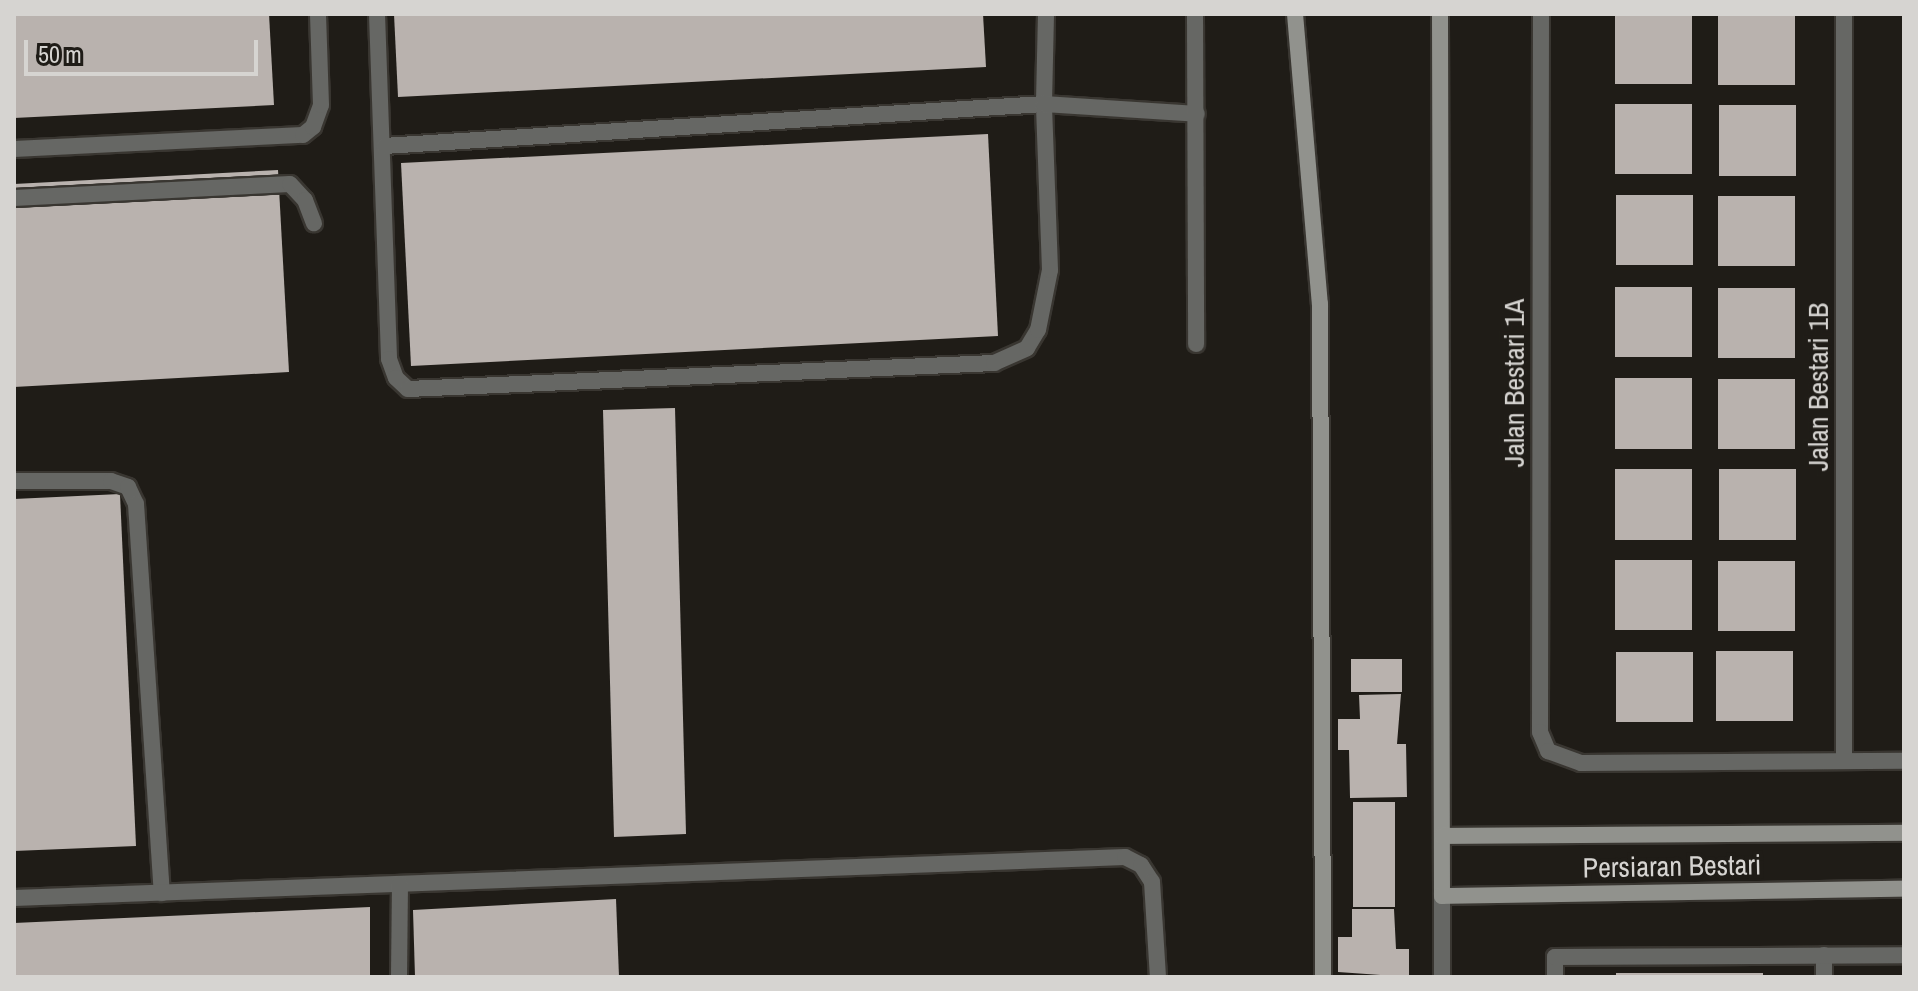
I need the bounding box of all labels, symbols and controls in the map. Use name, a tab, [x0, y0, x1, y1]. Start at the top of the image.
scale bar	[28, 24, 262, 74]
text: 50 m	[38, 38, 82, 70]
street label: Jalan Bestari 1A	[1497, 299, 1531, 467]
street label: Jalan Bestari 1B	[1801, 303, 1835, 471]
street label: Persiaran Bestari	[1582, 848, 1762, 884]

